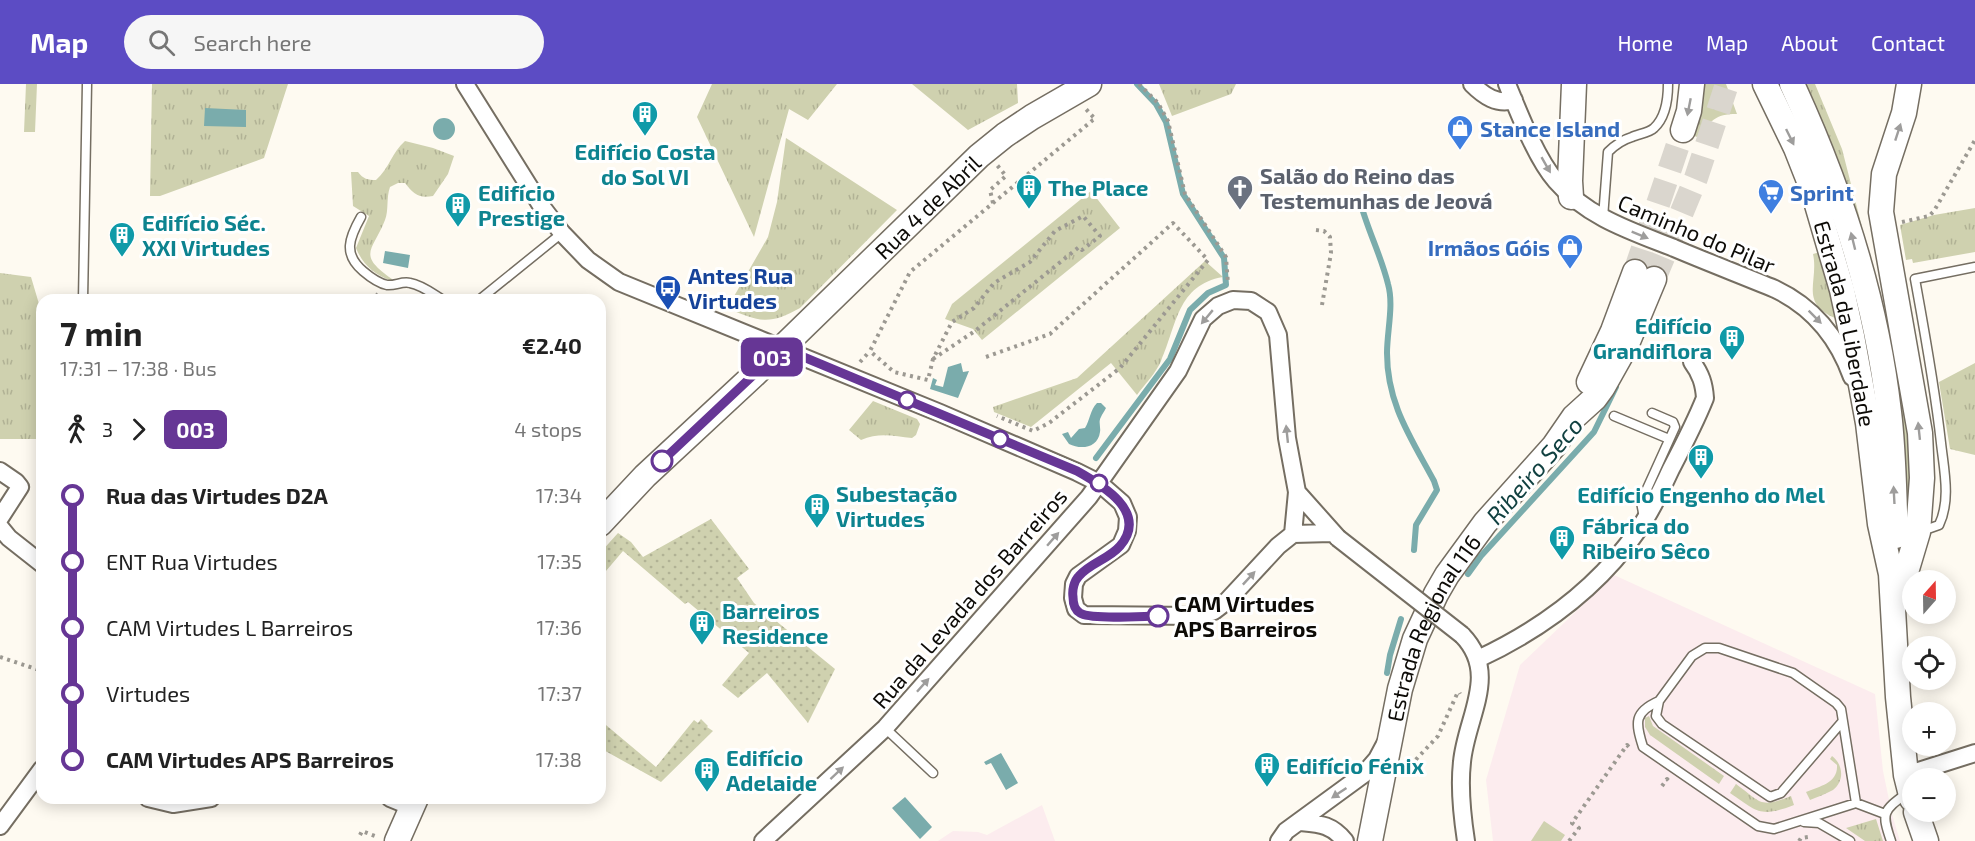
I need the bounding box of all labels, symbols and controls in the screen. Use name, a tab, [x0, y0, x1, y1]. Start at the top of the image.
search box	[124, 15, 544, 69]
text: Map	[30, 25, 88, 59]
icon: search	[145, 26, 178, 59]
text: Search here	[193, 29, 312, 55]
text: Home	[1617, 30, 1673, 55]
text: Map	[1706, 30, 1748, 55]
text: About	[1781, 30, 1838, 55]
text: Contact	[1871, 30, 1945, 55]
one-way arrow	[1684, 98, 1693, 117]
building icon: Edifício Costa do Sol VI	[630, 99, 660, 137]
shop icon: Stance Island	[1445, 113, 1475, 151]
place label: Stance Island	[1480, 115, 1620, 141]
one-way arrow	[1893, 123, 1903, 141]
one-way arrow	[1786, 128, 1795, 145]
place label: Edifício Costa do Sol VI	[574, 138, 716, 189]
street label: Rua 4 de Abril	[869, 149, 986, 264]
one-way arrow	[1540, 157, 1551, 173]
place label: Salão do Reino das Testemunhas de Jeová	[1260, 162, 1492, 213]
building icon: The Place	[1014, 172, 1044, 210]
church icon: Salão do Reino das Testemunhas de Jeová	[1225, 173, 1255, 211]
place label: The Place	[1048, 174, 1148, 200]
supermarket icon: Sprint	[1756, 177, 1786, 215]
place label: Edifício Prestige	[478, 179, 565, 230]
place label: Sprint	[1790, 179, 1854, 205]
street label: Caminho do Pilar	[1615, 188, 1780, 278]
building icon: Edifício Prestige	[443, 190, 473, 228]
place label: Edifício Séc. XXI Virtudes	[142, 209, 270, 260]
street label: Estrada da Liberdade	[1809, 217, 1881, 429]
building icon: Edifício Séc. XXI Virtudes	[107, 220, 137, 258]
one-way arrow	[1631, 231, 1649, 240]
shop icon: Irmãos Góis	[1555, 232, 1585, 270]
one-way arrow	[1847, 232, 1857, 250]
place label: Irmãos Góis	[1428, 234, 1550, 260]
place label: Antes Rua Virtudes	[688, 262, 793, 313]
bus stop icon: Antes Rua Virtudes	[653, 273, 683, 311]
one-way arrow	[1201, 309, 1214, 324]
one-way arrow	[1808, 310, 1822, 324]
place label: Edifício Grandiflora	[1593, 312, 1712, 363]
text: 7 min	[60, 313, 143, 353]
building icon: Edifício Grandiflora	[1717, 323, 1747, 361]
text: €2.40	[522, 332, 582, 358]
line badge: 003	[738, 338, 806, 376]
text: 003	[753, 345, 791, 370]
text: 17:31 – 17:38 · Bus	[60, 356, 217, 380]
unlabelled marker	[898, 391, 916, 409]
water label: Ribeiro Seco	[1479, 410, 1589, 530]
icon: walk	[60, 413, 93, 446]
icon: forward	[122, 413, 155, 446]
text: 3	[102, 417, 113, 441]
text: 003	[176, 417, 215, 442]
text: 4 stops	[514, 417, 582, 441]
one-way arrow	[1914, 422, 1924, 441]
one-way arrow	[1282, 425, 1291, 444]
unlabelled marker	[991, 430, 1009, 448]
building icon: Edifício Engenho do Mel	[1686, 442, 1716, 480]
unlabelled marker	[651, 450, 673, 472]
unlabelled marker	[1090, 474, 1108, 492]
place label: Subestação Virtudes	[836, 480, 957, 531]
place label: Edifício Engenho do Mel	[1577, 481, 1826, 507]
text: Rua das Virtudes D2A	[106, 482, 328, 508]
text: 17:34	[536, 483, 582, 507]
street label: Rua da Levada dos Barreiros	[866, 483, 1072, 713]
one-way arrow	[1890, 485, 1899, 504]
building icon: Subestação Virtudes	[802, 491, 832, 529]
place label: Fábrica do Ribeiro Sêco	[1582, 512, 1710, 563]
building icon: Fábrica do Ribeiro Sêco	[1547, 523, 1577, 561]
street label: Estrada Regional 116	[1381, 529, 1485, 724]
one-way arrow	[1046, 531, 1059, 547]
text: ENT Rua Virtudes	[106, 548, 278, 574]
text: 17:35	[537, 549, 582, 573]
one-way arrow	[1242, 570, 1256, 585]
north arrow	[1902, 570, 1956, 624]
map controls	[1902, 570, 1956, 822]
place label: CAM Virtudes APS Barreiros	[1174, 590, 1317, 641]
place label: Barreiros Residence	[722, 597, 829, 648]
marker: CAM Virtudes APS Barreiros	[1147, 605, 1169, 627]
building icon: Barreiros Residence	[687, 608, 717, 646]
text: CAM Virtudes L Barreiros	[106, 614, 353, 640]
text: 17:36	[537, 615, 582, 639]
button: locate	[1902, 636, 1956, 690]
one-way arrow	[916, 677, 930, 692]
text: Virtudes	[106, 680, 190, 706]
text: 17:37	[538, 681, 582, 705]
button: +	[1902, 702, 1956, 756]
place label: Edifício Adelaide	[726, 744, 817, 795]
text: CAM Virtudes APS Barreiros	[106, 746, 394, 772]
text: 17:38	[536, 747, 582, 771]
building icon: Edifício Fénix	[1252, 750, 1282, 788]
place label: Edifício Fénix	[1286, 752, 1425, 778]
building icon: Edifício Adelaide	[692, 755, 722, 793]
one-way arrow	[829, 766, 843, 780]
button: −	[1902, 768, 1956, 822]
one-way arrow	[1331, 787, 1347, 799]

